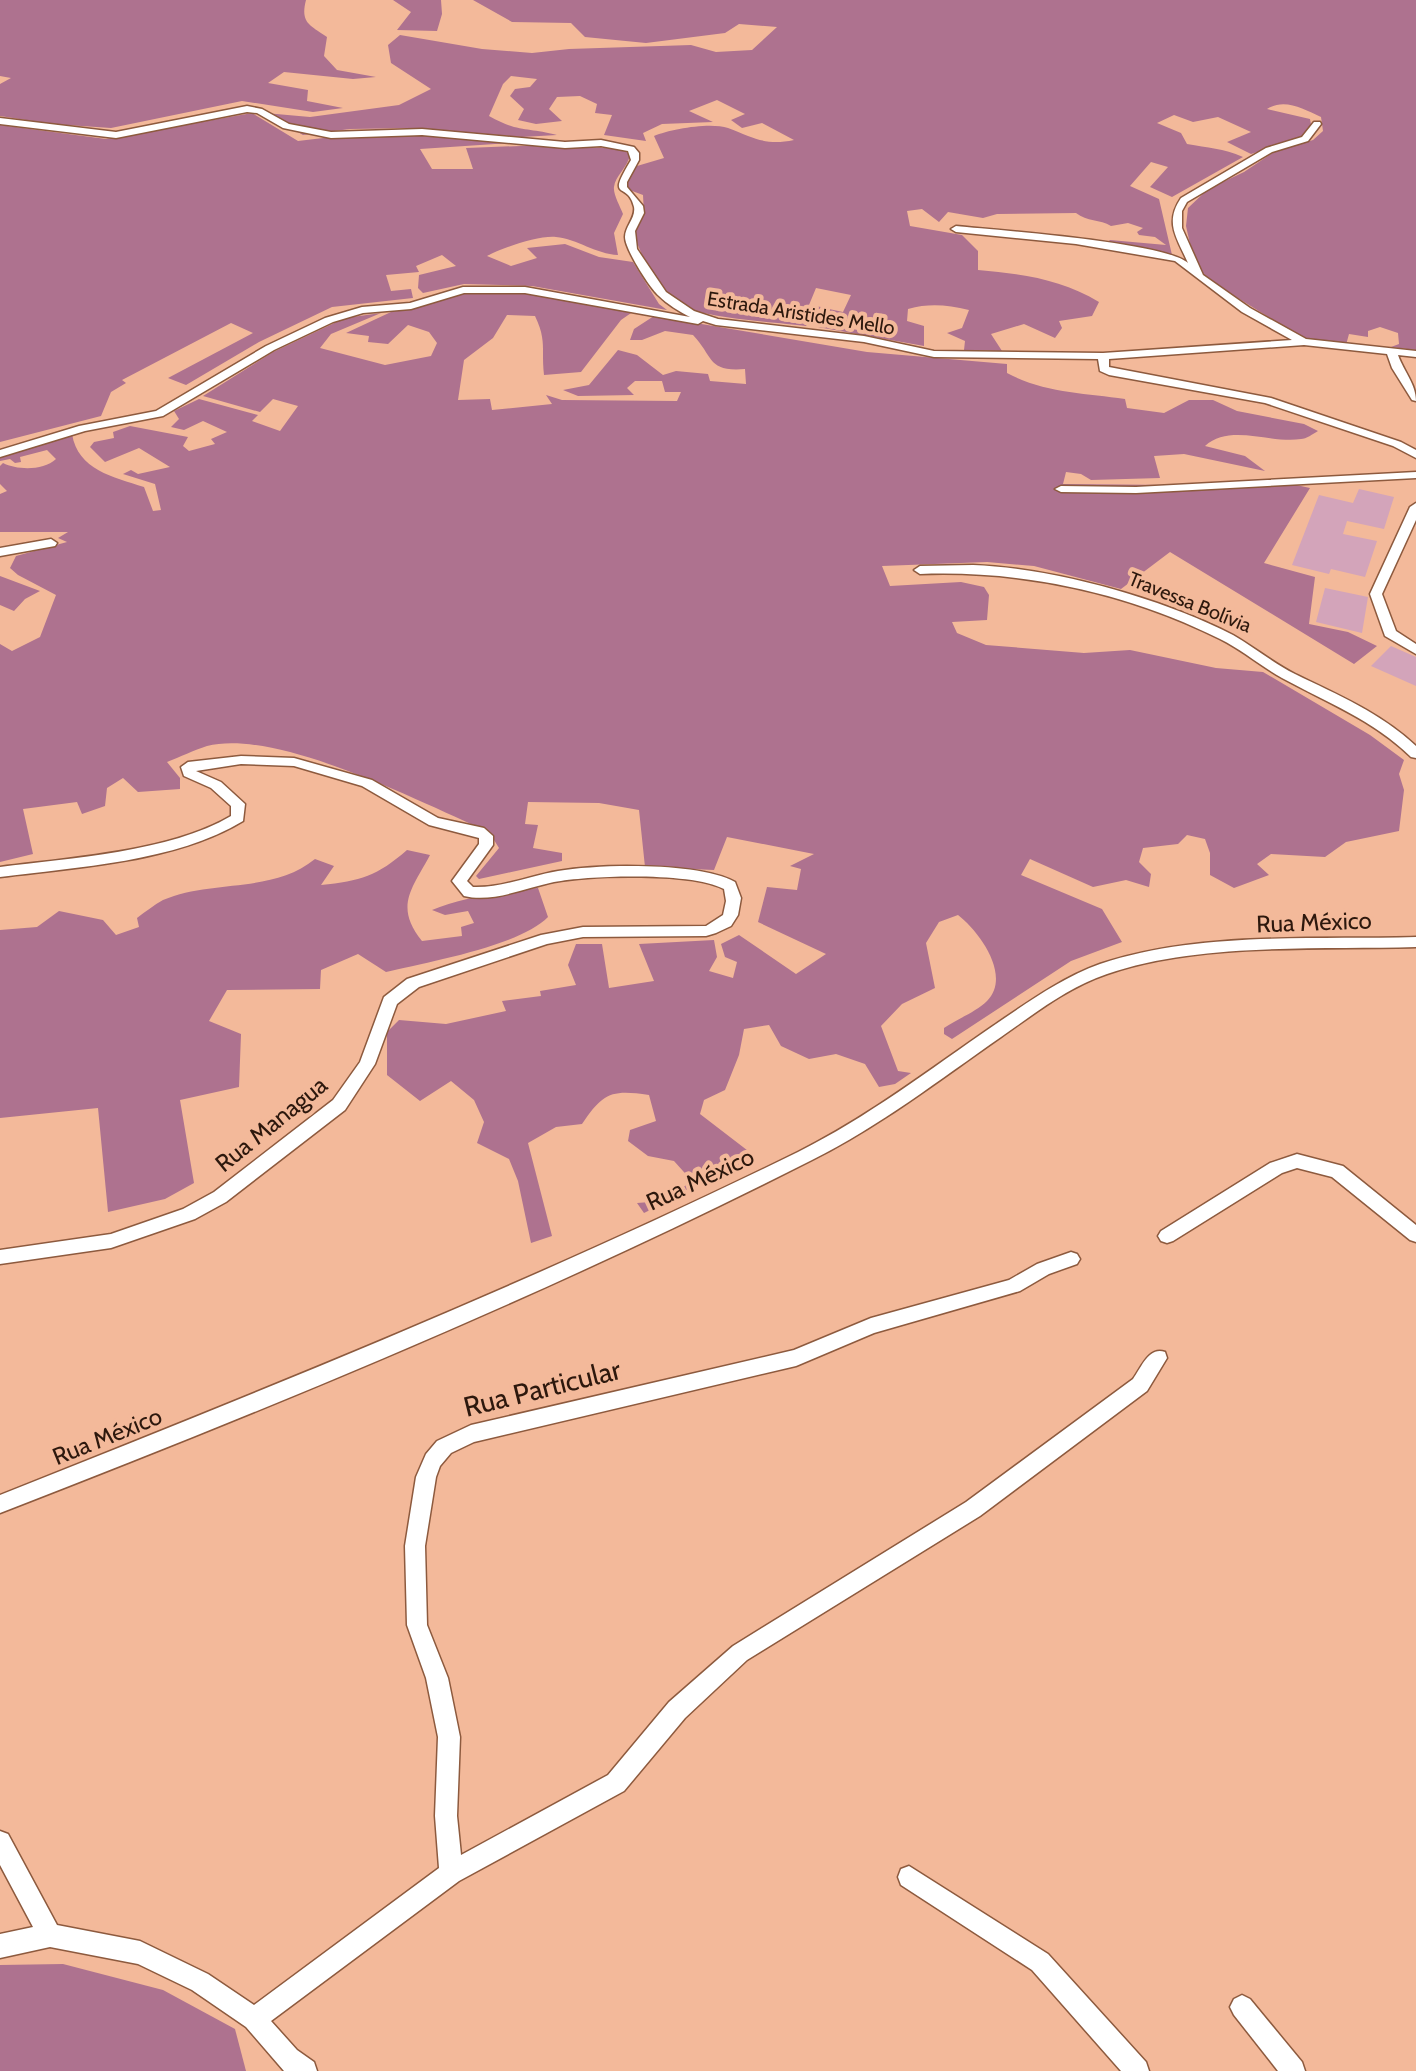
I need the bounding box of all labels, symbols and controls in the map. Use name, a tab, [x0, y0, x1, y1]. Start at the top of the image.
street label: Estrada Aristides Mello	[705, 286, 897, 340]
street label: Travessa Bolívia	[1125, 566, 1255, 638]
street label: Rua México	[1256, 905, 1372, 939]
street label: Rua Managua	[209, 1070, 333, 1178]
street label: Rua México	[642, 1141, 758, 1217]
street label: Rua Particular	[460, 1352, 624, 1424]
street label: Rua México	[48, 1401, 166, 1471]

